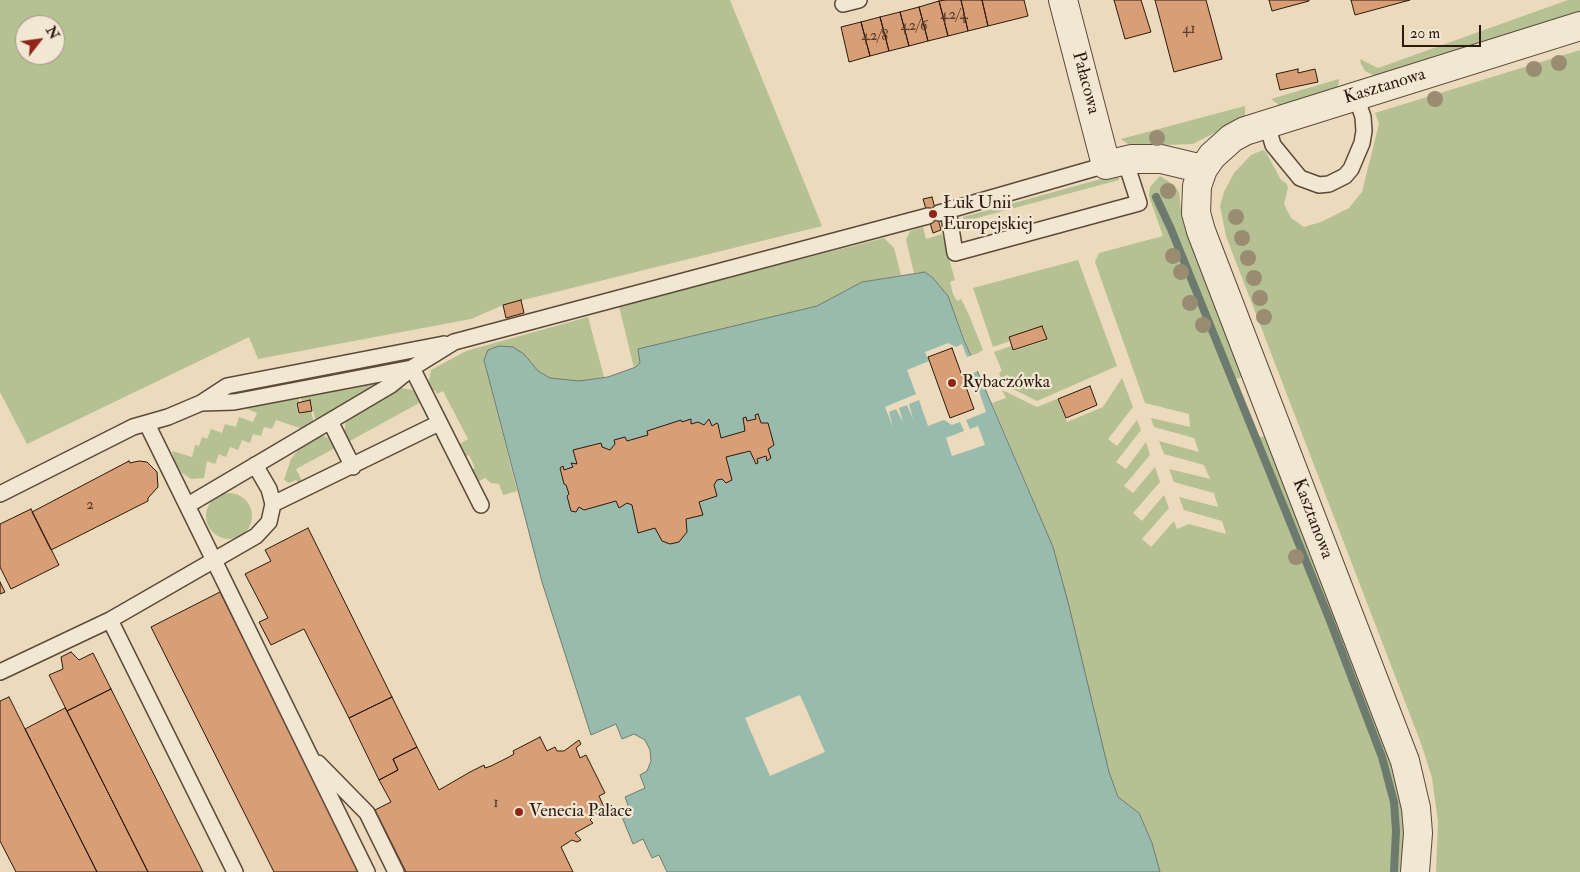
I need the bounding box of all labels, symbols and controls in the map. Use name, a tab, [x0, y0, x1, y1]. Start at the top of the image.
house number: 42/4	[940, 7, 968, 25]
north arrow	[15, 15, 65, 65]
scale bar	[1405, 15, 1484, 47]
house number: 42/6	[900, 18, 928, 36]
house number: 41	[1182, 21, 1196, 39]
text: N	[42, 23, 63, 42]
text: 20 m	[1410, 24, 1440, 43]
house number: 42/8	[862, 28, 888, 46]
street label: Pałacowa	[1066, 49, 1104, 117]
street label: Kasztanowa	[1342, 64, 1428, 110]
place label: Łuk Unii Europejskiej	[943, 193, 1033, 235]
marker: Łuk Unii Europejskiej	[927, 208, 939, 220]
place label: Rybaczówka	[962, 372, 1050, 394]
marker: Rybaczówka	[946, 377, 958, 389]
street label: Kasztanowa	[1287, 476, 1337, 562]
house number: 2	[86, 497, 94, 515]
house number: 1	[493, 795, 499, 813]
place label: Venecia Palace	[529, 801, 632, 823]
marker: Venecia Palace	[513, 806, 525, 818]

